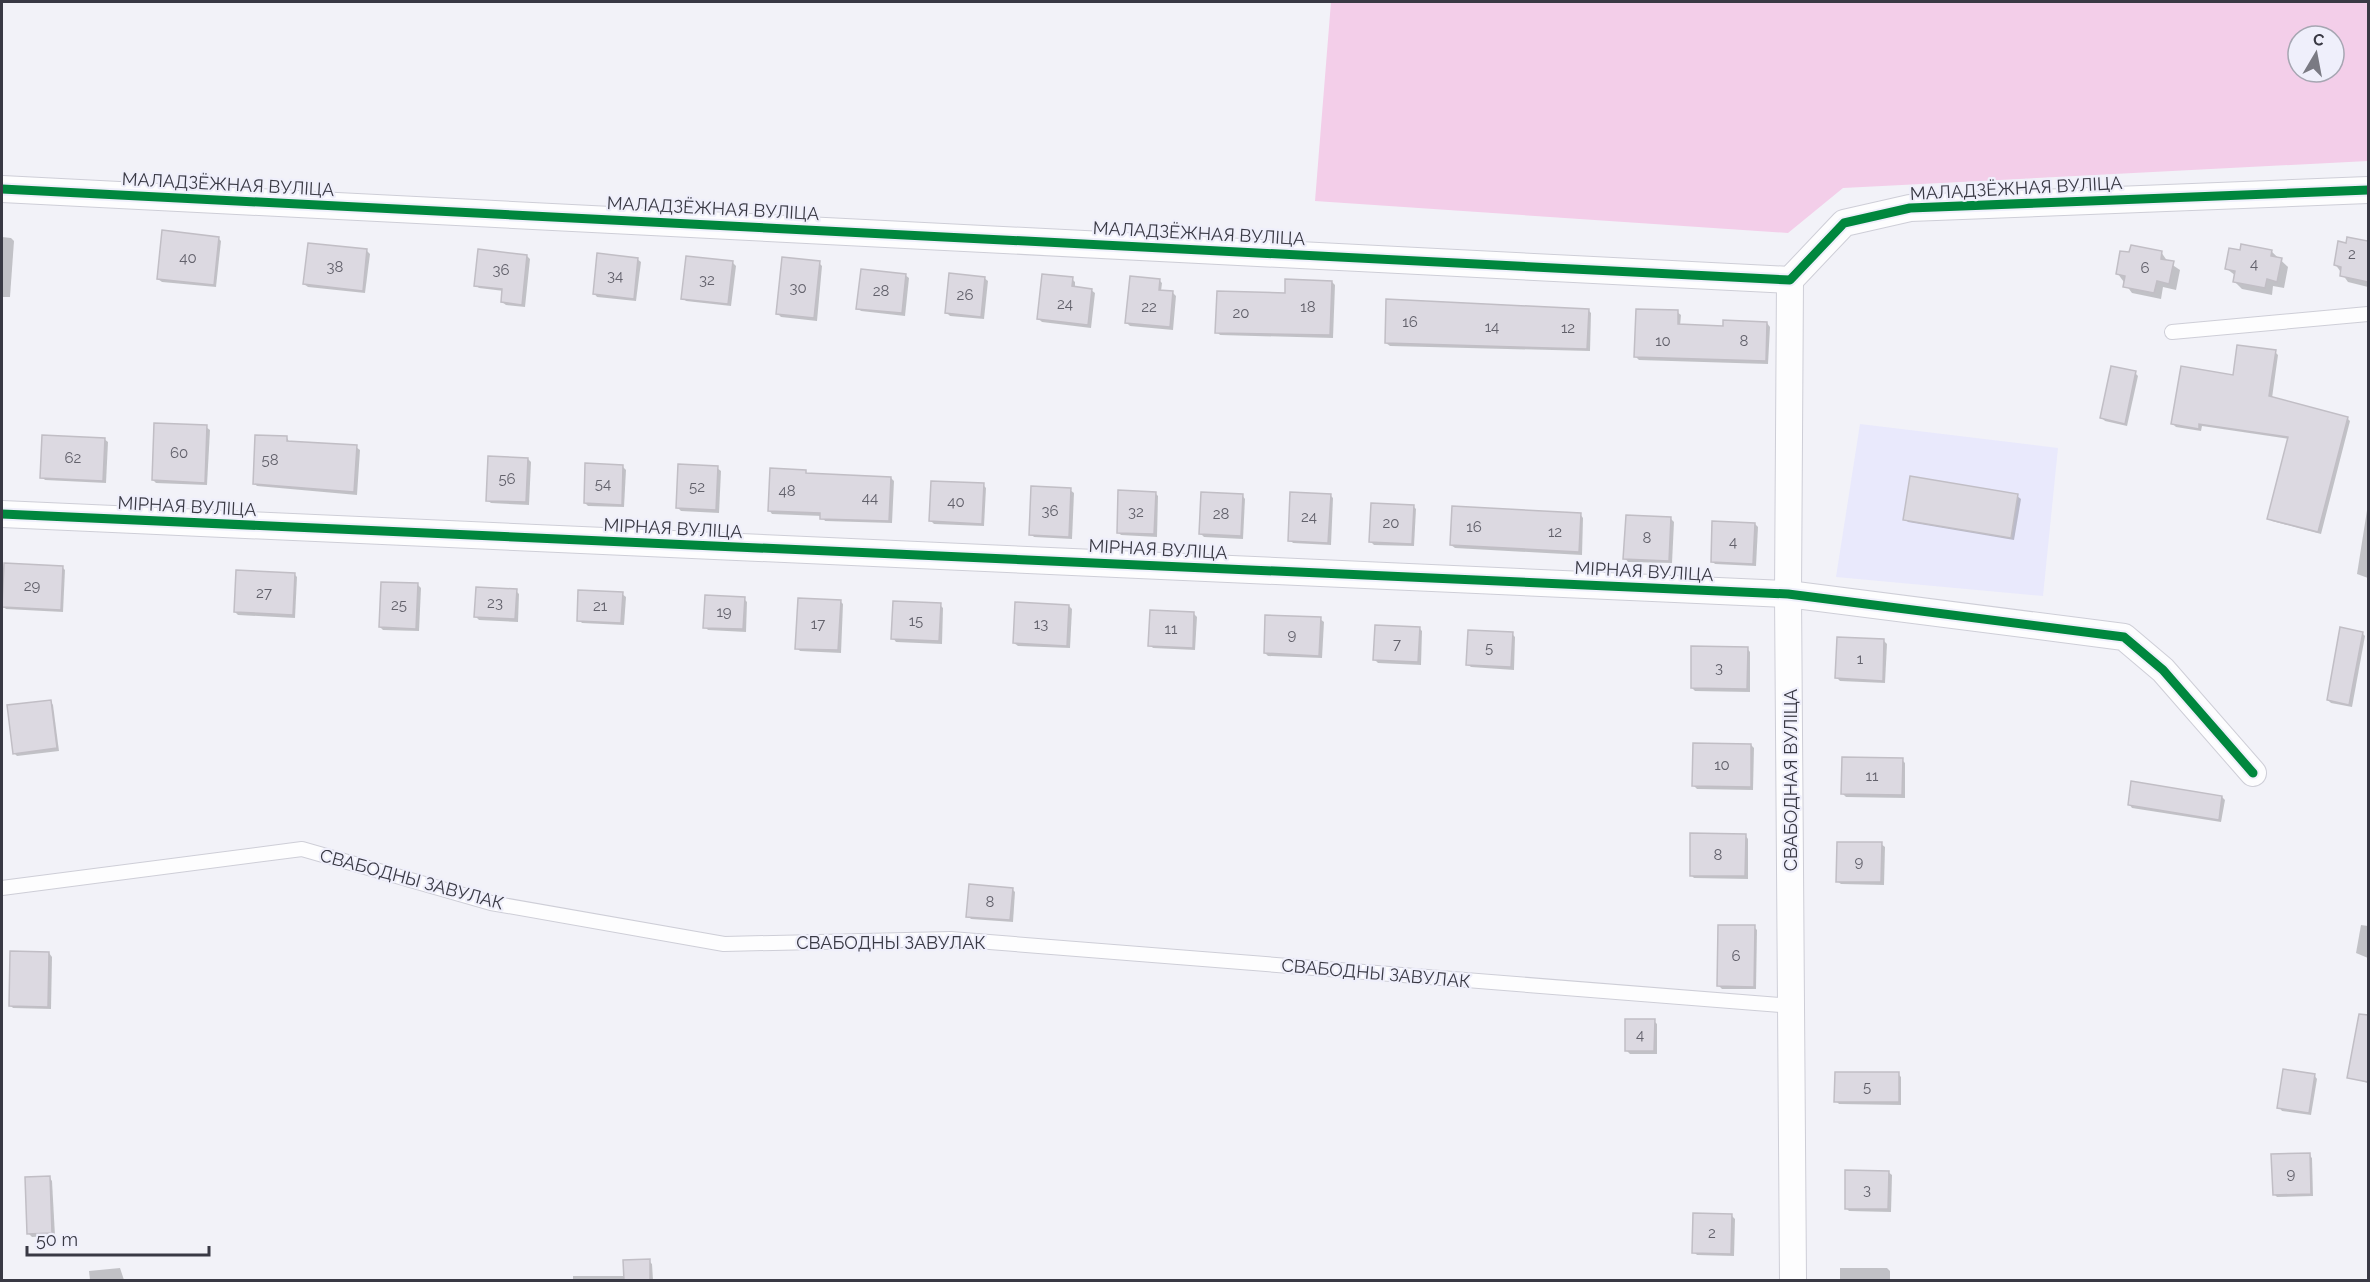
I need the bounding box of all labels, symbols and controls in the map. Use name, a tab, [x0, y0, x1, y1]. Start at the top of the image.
north arrow	[2286, 24, 2346, 84]
text: С	[2311, 29, 2326, 50]
street label: МАЛАДЗЁЖНАЯ ВУЛІЦА	[121, 168, 335, 200]
street label: МАЛАДЗЁЖНАЯ ВУЛІЦА	[1909, 172, 2123, 204]
street label: МАЛАДЗЁЖНАЯ ВУЛІЦА	[606, 192, 820, 224]
street label: МАЛАДЗЁЖНАЯ ВУЛІЦА	[1092, 217, 1306, 249]
house number: 2	[2348, 245, 2356, 263]
house number: 40	[179, 249, 197, 267]
house number: 4	[2250, 255, 2258, 273]
house number: 38	[327, 258, 344, 276]
house number: 6	[2140, 259, 2150, 277]
house number: 36	[492, 261, 510, 279]
house number: 34	[607, 267, 623, 285]
house number: 32	[699, 271, 715, 289]
house number: 30	[789, 279, 807, 297]
house number: 28	[873, 282, 889, 300]
house number: 26	[957, 286, 973, 304]
house number: 24	[1057, 295, 1073, 313]
house number: 22	[1141, 298, 1157, 316]
house number: 18	[1300, 298, 1316, 316]
house number: 20	[1233, 304, 1250, 322]
house number: 16	[1402, 313, 1418, 331]
house number: 14	[1485, 318, 1499, 336]
house number: 12	[1561, 319, 1575, 337]
house number: 10	[1655, 332, 1671, 350]
house number: 8	[1740, 332, 1749, 350]
house number: 60	[170, 444, 188, 462]
house number: 62	[65, 449, 82, 467]
house number: 58	[261, 451, 279, 469]
house number: 56	[498, 470, 516, 488]
house number: 54	[595, 475, 611, 493]
house number: 52	[689, 478, 705, 496]
house number: 48	[778, 482, 796, 500]
house number: 44	[862, 489, 878, 507]
street label: МІРНАЯ ВУЛІЦА	[117, 492, 257, 520]
house number: 40	[947, 493, 965, 511]
house number: 36	[1041, 502, 1059, 520]
house number: 32	[1128, 503, 1144, 521]
house number: 28	[1213, 505, 1229, 523]
house number: 24	[1301, 508, 1317, 526]
street label: МІРНАЯ ВУЛІЦА	[603, 514, 743, 542]
house number: 20	[1383, 514, 1400, 532]
house number: 16	[1466, 518, 1482, 536]
house number: 12	[1548, 523, 1562, 541]
house number: 8	[1643, 529, 1652, 547]
house number: 4	[1729, 533, 1737, 551]
street label: МІРНАЯ ВУЛІЦА	[1088, 535, 1228, 563]
street label: МІРНАЯ ВУЛІЦА	[1574, 557, 1714, 585]
house number: 29	[24, 577, 41, 595]
house number: 27	[256, 584, 272, 602]
house number: 23	[487, 594, 503, 612]
house number: 25	[391, 596, 407, 614]
house number: 21	[593, 597, 608, 615]
house number: 19	[716, 603, 732, 621]
house number: 15	[909, 612, 923, 630]
house number: 17	[811, 615, 825, 633]
house number: 13	[1034, 615, 1048, 633]
house number: 11	[1165, 620, 1178, 638]
house number: 9	[1288, 626, 1297, 644]
house number: 7	[1393, 635, 1401, 653]
house number: 5	[1485, 639, 1493, 657]
house number: 1	[1857, 650, 1864, 668]
house number: 3	[1715, 659, 1723, 677]
street label: СВАБОДНАЯ ВУЛІЦА	[1780, 689, 1801, 871]
house number: 10	[1714, 756, 1730, 774]
house number: 11	[1866, 767, 1879, 785]
street label: СВАБОДНЫ ЗАВУЛАК	[318, 844, 506, 914]
house number: 8	[1714, 846, 1723, 864]
house number: 9	[1855, 853, 1864, 871]
house number: 8	[986, 893, 995, 911]
street label: СВАБОДНЫ ЗАВУЛАК	[796, 932, 986, 953]
house number: 6	[1731, 947, 1741, 965]
street label: СВАБОДНЫ ЗАВУЛАК	[1281, 954, 1471, 992]
house number: 4	[1636, 1026, 1644, 1044]
house number: 5	[1863, 1078, 1871, 1096]
house number: 9	[2287, 1165, 2296, 1183]
house number: 3	[1863, 1181, 1871, 1199]
scale bar	[27, 1219, 208, 1257]
house number: 2	[1708, 1224, 1716, 1242]
text: 50 m	[36, 1229, 78, 1250]

